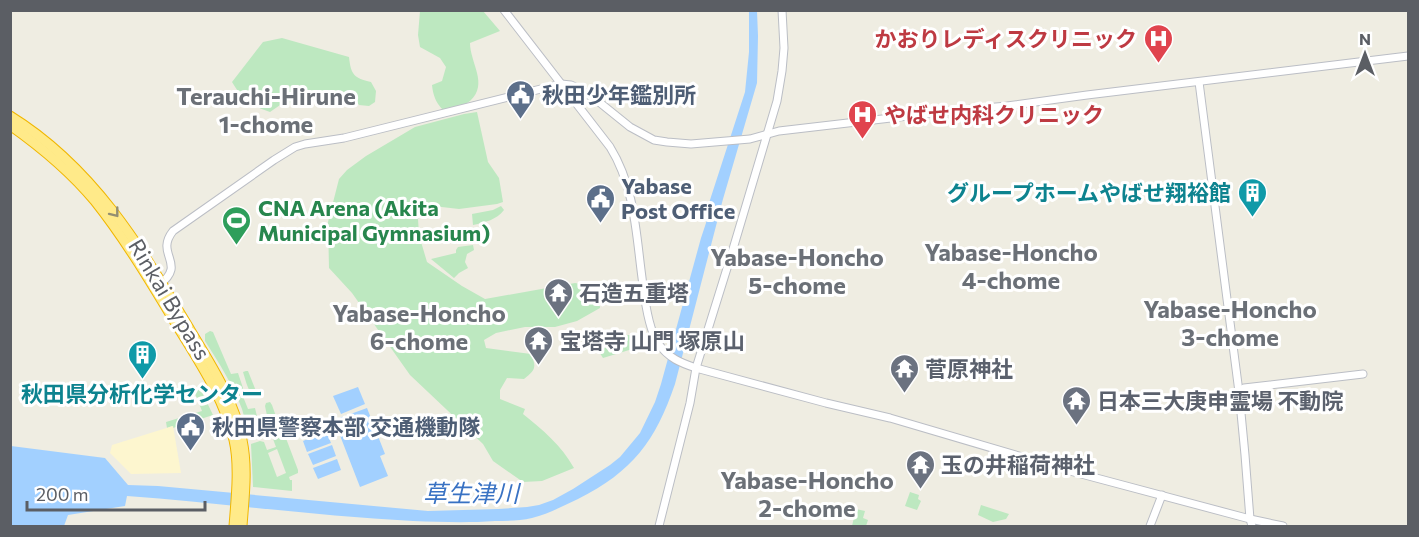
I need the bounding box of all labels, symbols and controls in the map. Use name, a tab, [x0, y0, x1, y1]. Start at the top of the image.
hospital icon: かおりレディスクリニック	[1142, 22, 1174, 64]
north arrow	[1335, 24, 1395, 84]
place label: かおりレディスクリニック	[875, 25, 1137, 52]
text: N	[1359, 29, 1371, 48]
public building icon: 秋田少年鑑別所	[505, 78, 537, 120]
district label: Terauchi-Hirune 1-chome	[176, 81, 356, 138]
place label: 秋田少年鑑別所	[542, 81, 696, 108]
hospital icon: やばせ内科クリニック	[847, 98, 879, 140]
place label: やばせ内科クリニック	[884, 101, 1104, 128]
place label: Yabase Post Office	[621, 172, 735, 224]
building icon: グループホームやばせ翔裕館	[1236, 176, 1268, 218]
place label: グループホームやばせ翔裕館	[947, 179, 1231, 206]
public building icon: Yabase Post Office	[584, 182, 616, 224]
place label: CNA Arena (Akita Municipal Gymnasium)	[258, 194, 490, 246]
sports icon: CNA Arena (Akita Municipal Gymnasium)	[221, 204, 253, 246]
one-way arrow	[107, 206, 118, 217]
street label: Rinkai Bypass	[123, 234, 217, 364]
district label: Yabase-Honcho 4-chome	[924, 237, 1098, 294]
district label: Yabase-Honcho 5-chome	[710, 242, 884, 299]
temple icon: 石造五重塔	[542, 276, 574, 318]
place label: 石造五重塔	[579, 279, 689, 306]
district label: Yabase-Honcho 3-chome	[1143, 294, 1317, 351]
district label: Yabase-Honcho 6-chome	[332, 298, 506, 355]
temple icon: 宝塔寺 山門 塚原山	[523, 324, 555, 366]
place label: 宝塔寺 山門 塚原山	[560, 327, 744, 354]
building icon: 秋田県分析化学センター	[126, 338, 158, 380]
temple icon: 菅原神社	[888, 352, 920, 394]
place label: 菅原神社	[925, 355, 1013, 382]
place label: 秋田県分析化学センター	[21, 380, 263, 407]
temple icon: 日本三大庚申霊場 不動院	[1060, 384, 1092, 426]
place label: 日本三大庚申霊場 不動院	[1097, 387, 1343, 414]
public building icon: 秋田県警察本部 交通機動隊	[175, 410, 207, 452]
place label: 秋田県警察本部 交通機動隊	[212, 413, 480, 440]
temple icon: 玉の井稲荷神社	[904, 448, 936, 490]
place label: 玉の井稲荷神社	[941, 451, 1095, 478]
district label: Yabase-Honcho 2-chome	[720, 465, 894, 522]
scale bar	[27, 474, 206, 512]
water label: 草生津川	[423, 478, 522, 507]
text: 200 m	[36, 483, 89, 505]

